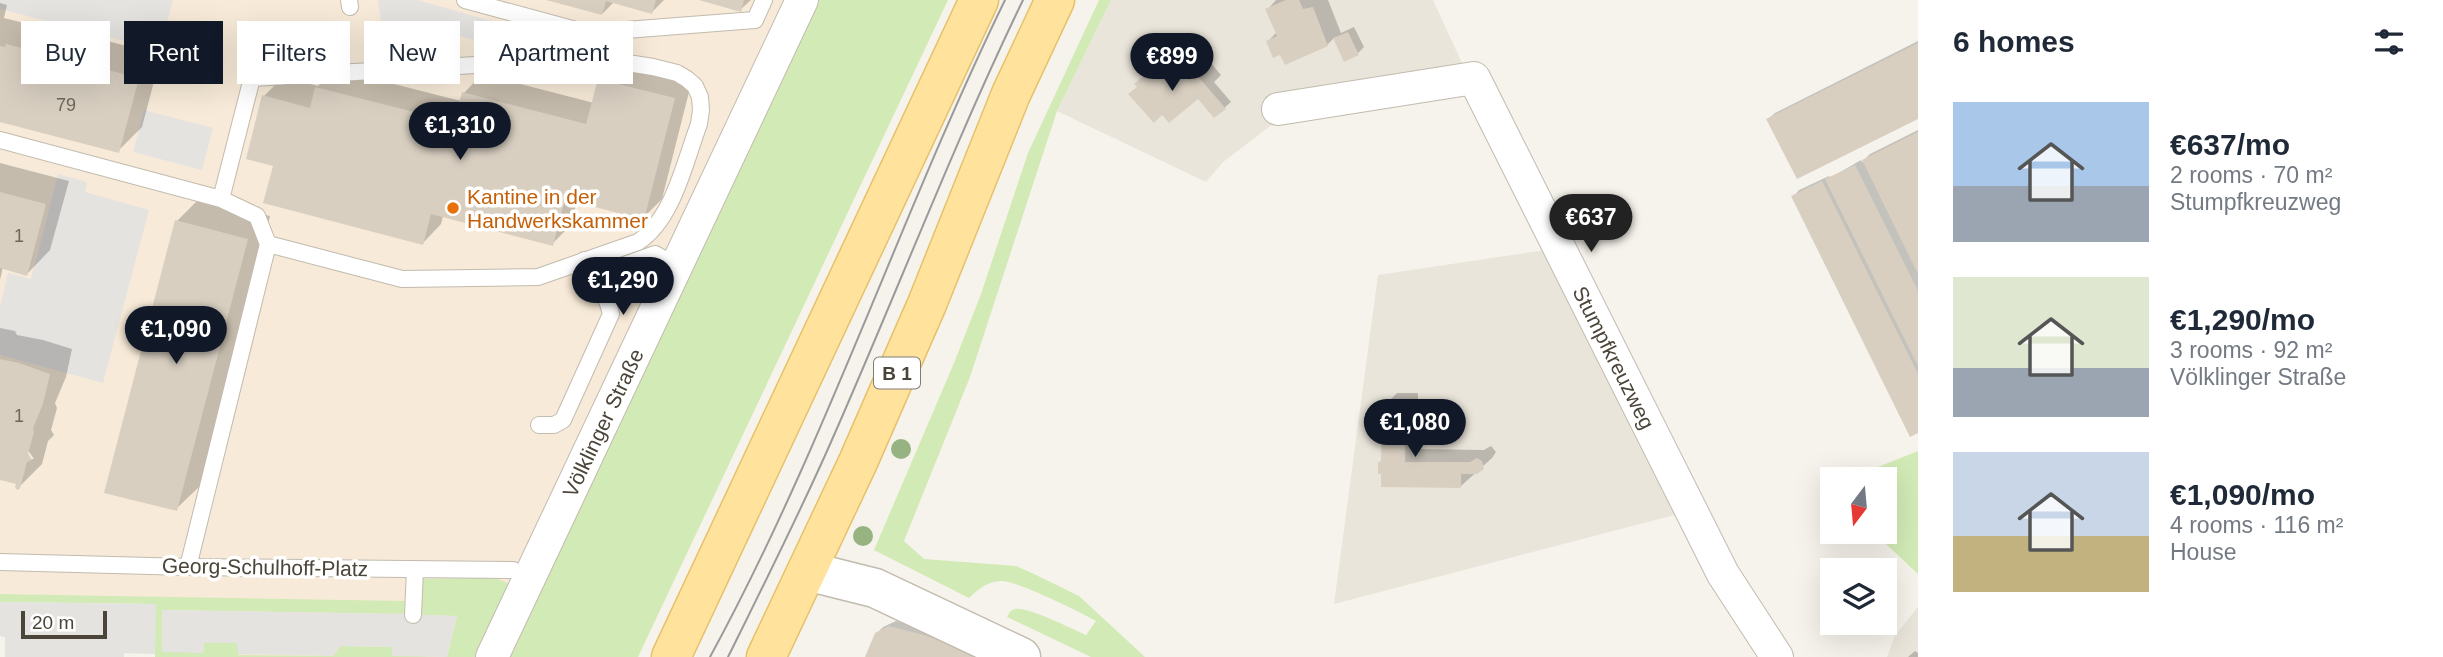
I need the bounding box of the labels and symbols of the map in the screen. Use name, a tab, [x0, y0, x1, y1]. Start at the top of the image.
pin: €899	[1131, 34, 1213, 93]
house number: 79	[56, 95, 76, 115]
pin: €1,310	[403, 102, 517, 162]
place label: Kantine in der Handwerkskammer	[467, 185, 648, 232]
pin: €637	[1550, 194, 1632, 254]
marker: Kantine in der Handwerkskammer	[445, 200, 461, 216]
house number: 1	[14, 226, 24, 246]
pin: €1,290	[566, 258, 680, 317]
street label: Stumpfkreuzweg	[1569, 282, 1660, 432]
pin: €1,090	[119, 306, 233, 366]
street label: Völklinger Straße	[558, 345, 647, 501]
road number: B 1	[874, 358, 920, 388]
pin: €1,080	[1358, 400, 1472, 459]
house number: 1	[14, 406, 24, 426]
north arrow	[1820, 467, 1897, 544]
street label: Georg-Schulhoff-Platz	[162, 554, 368, 580]
scale bar	[21, 608, 107, 640]

